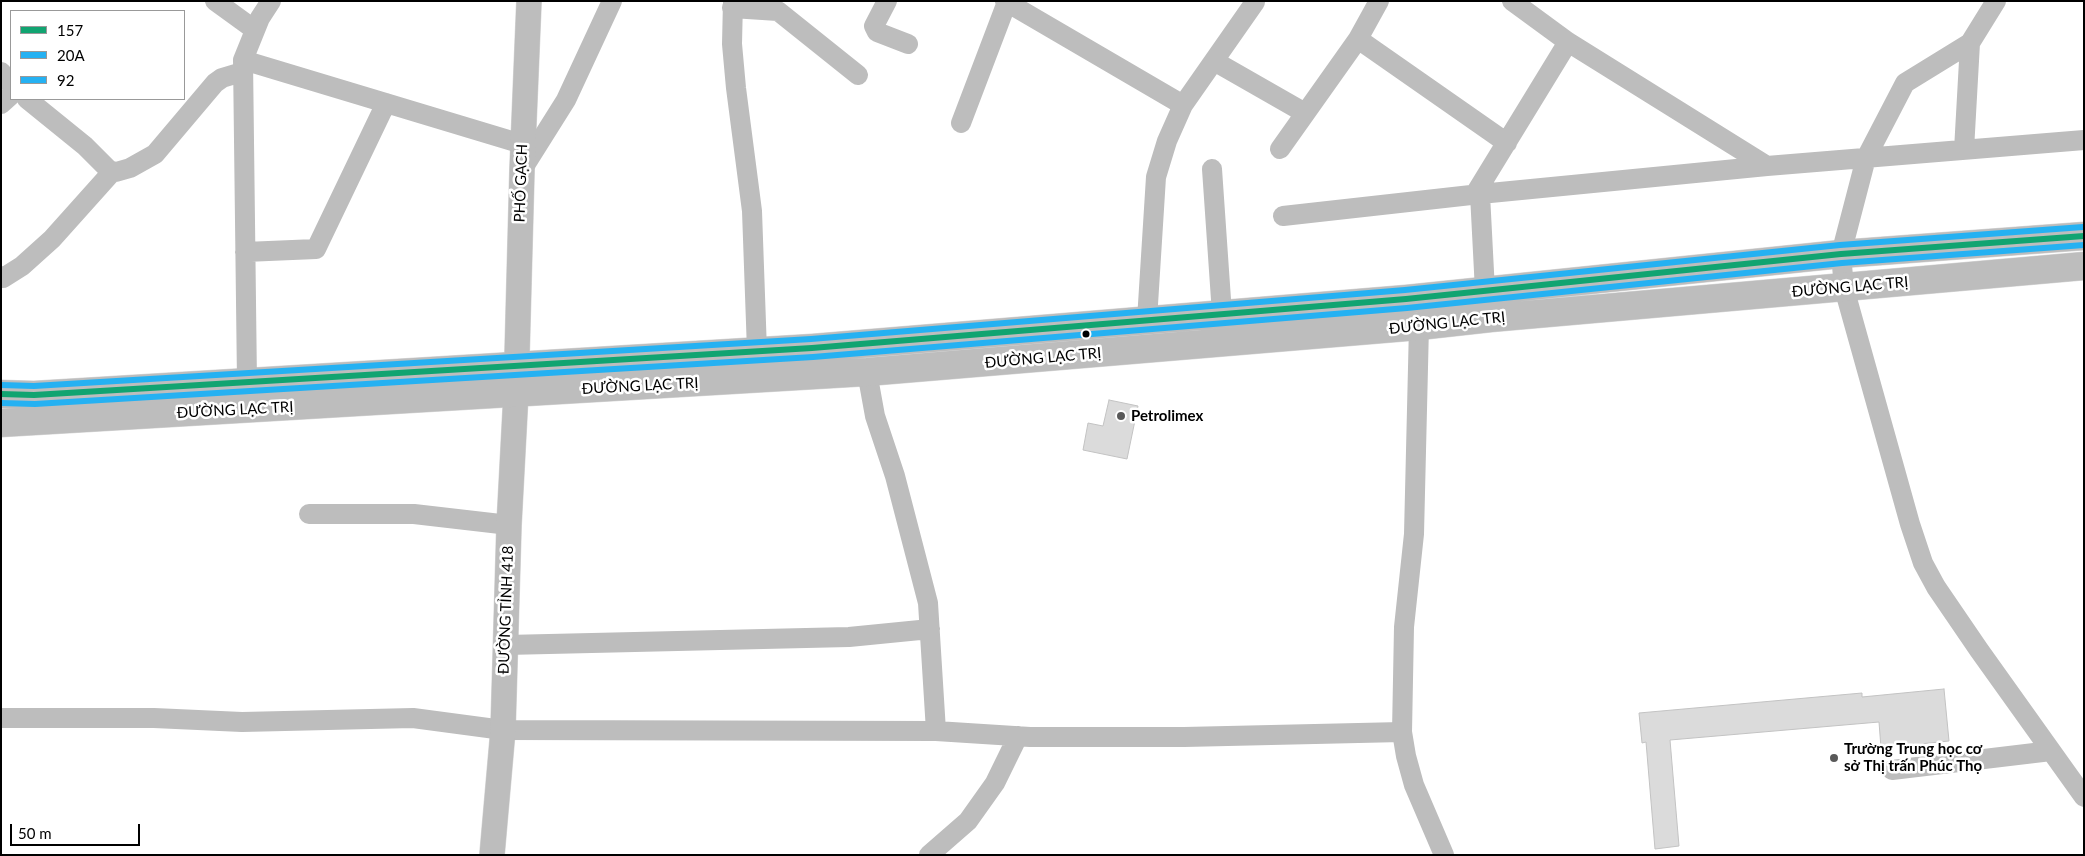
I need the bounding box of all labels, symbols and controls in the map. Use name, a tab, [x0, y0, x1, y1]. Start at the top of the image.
legend	[10, 10, 185, 100]
text: 157	[57, 21, 83, 39]
text: 20A	[57, 46, 85, 64]
text: 92	[57, 71, 74, 89]
street label: PHỐ GẠCH	[511, 143, 531, 223]
street label: ĐƯỜNG LẠC TRỊ	[1791, 273, 1909, 301]
street label: ĐƯỜNG LẠC TRỊ	[1388, 308, 1506, 338]
unlabelled marker	[1081, 329, 1091, 339]
street label: ĐƯỜNG LẠC TRỊ	[984, 344, 1102, 372]
street label: ĐƯỜNG LẠC TRỊ	[581, 374, 699, 398]
street label: ĐƯỜNG LẠC TRỊ	[176, 398, 294, 422]
place label: Petrolimex	[1131, 407, 1203, 425]
marker: Petrolimex	[1115, 410, 1127, 422]
street label: ĐƯỜNG TỈNH 418	[495, 545, 517, 675]
place label: Trường Trung học cơ sở Thị trấn Phúc Thọ	[1844, 740, 1982, 775]
marker: Trường Trung học cơ sở Thị trấn Phúc Thọ	[1828, 752, 1840, 764]
scale bar	[12, 814, 142, 846]
text: 50 m	[18, 824, 52, 842]

